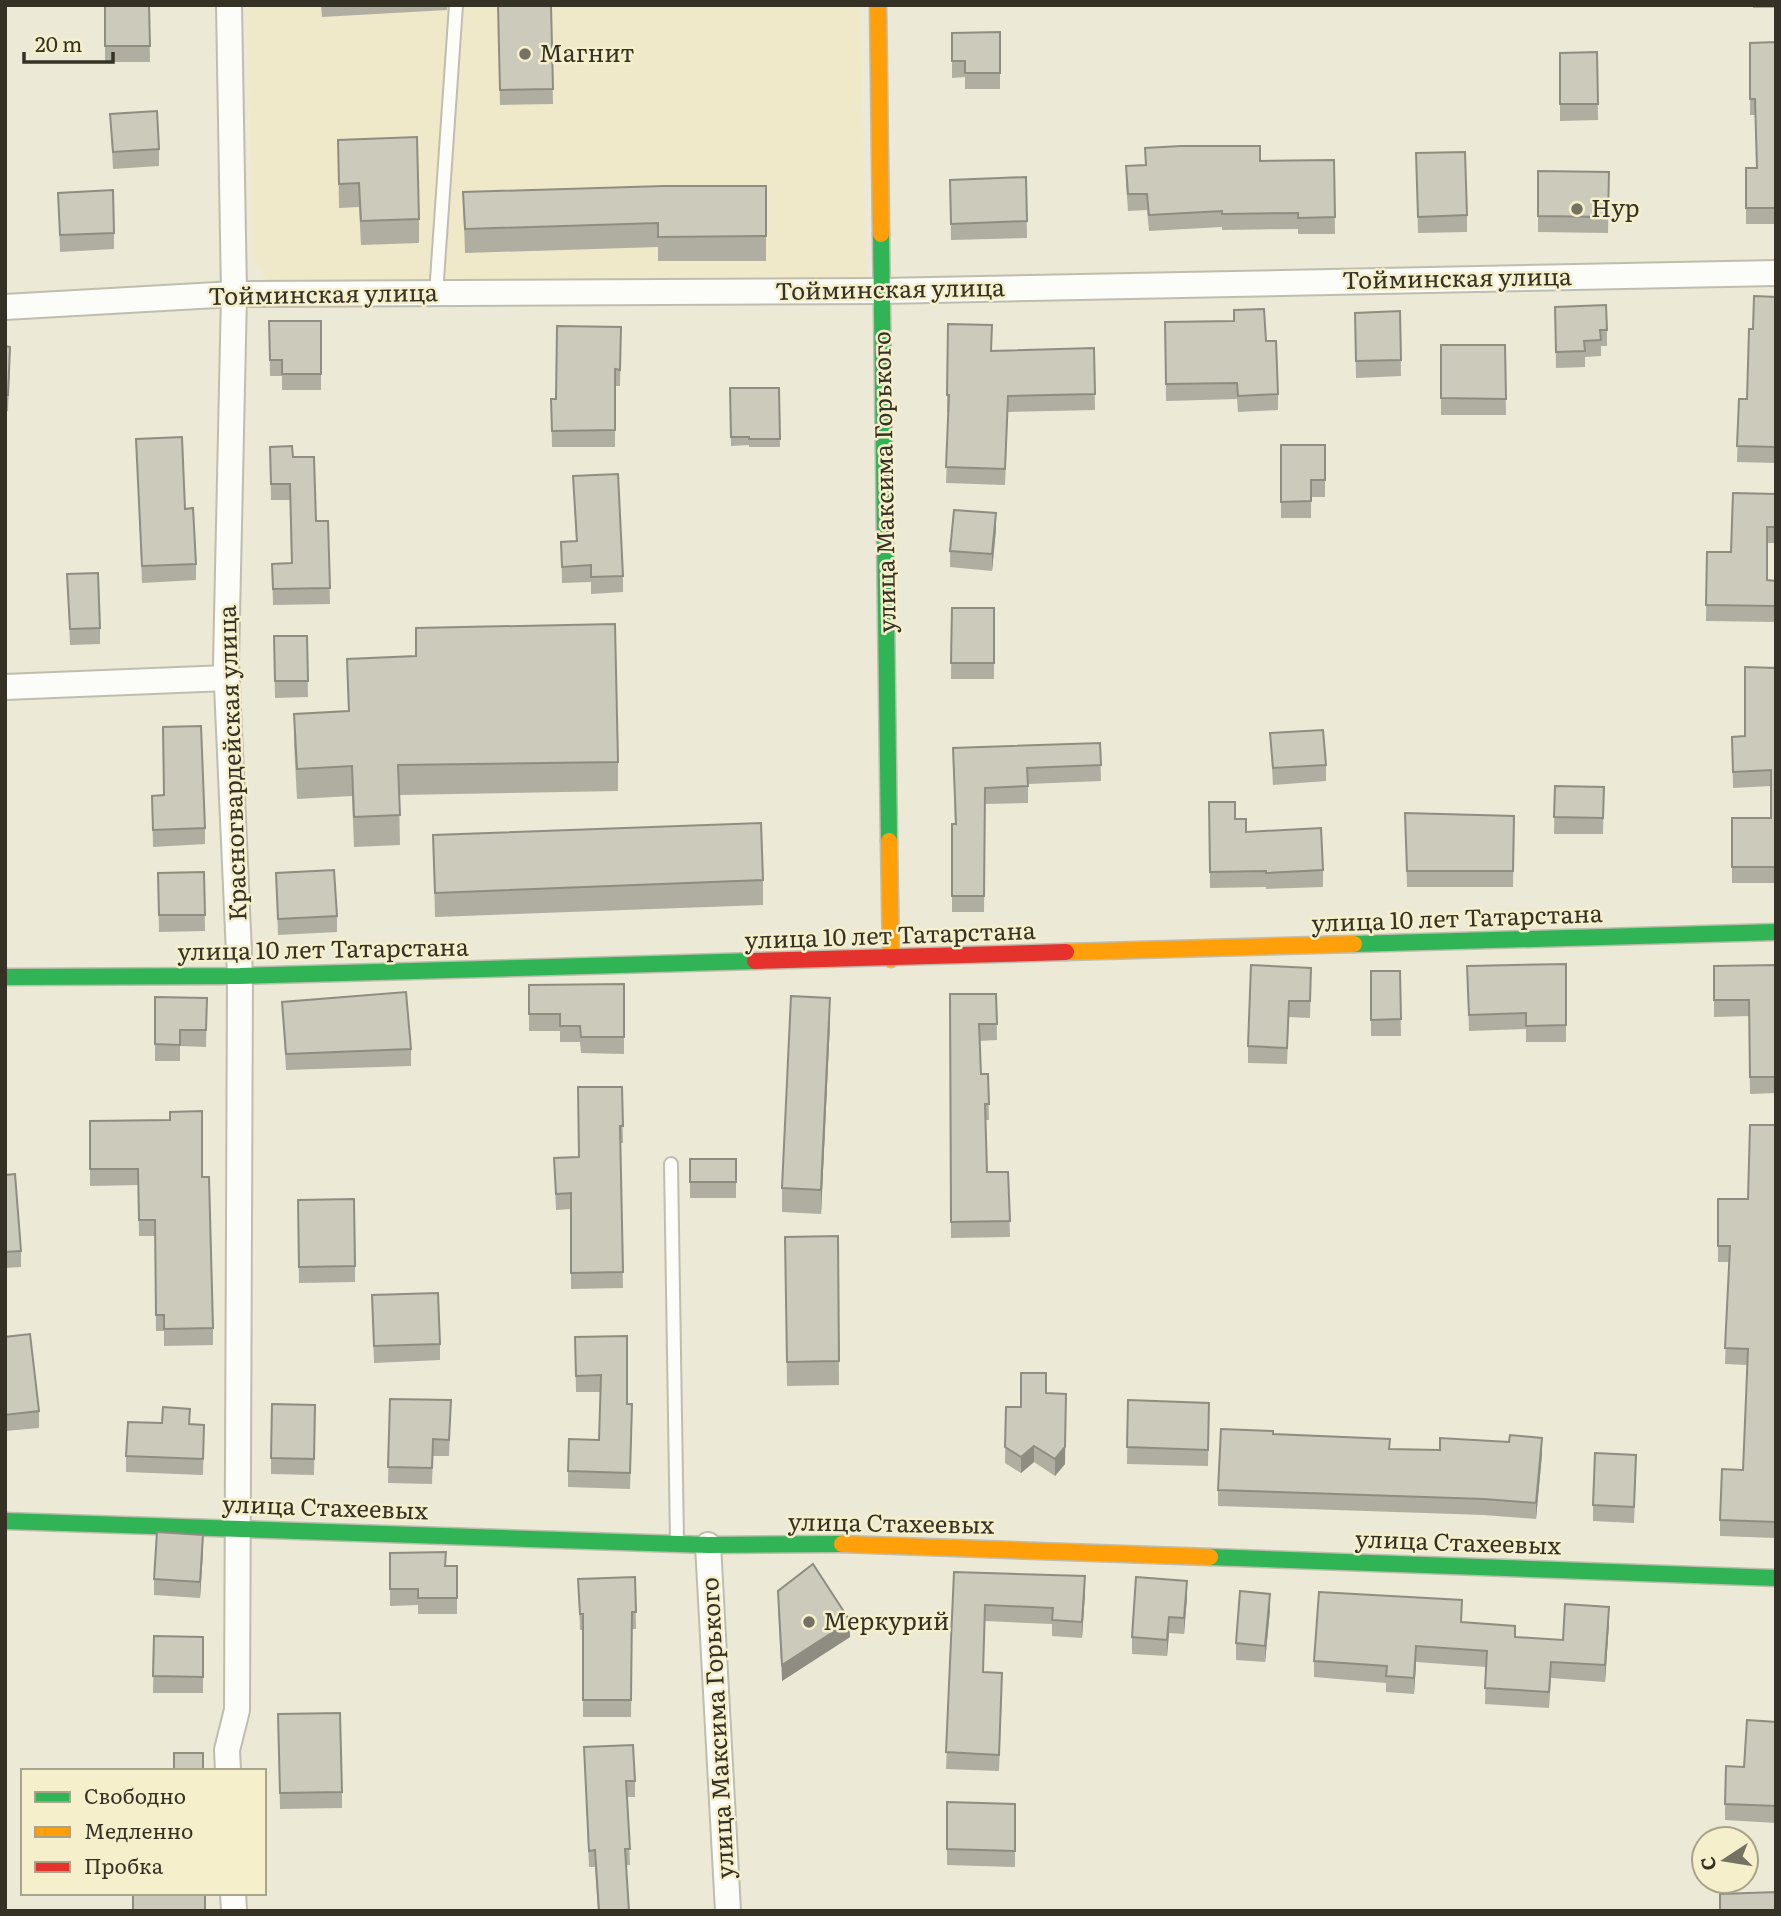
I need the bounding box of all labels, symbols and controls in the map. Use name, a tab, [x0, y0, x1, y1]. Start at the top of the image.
scale bar	[24, 21, 114, 65]
text: 20 m	[35, 27, 82, 58]
place label: Магнит	[539, 34, 635, 69]
marker: Магнит	[517, 46, 533, 62]
place label: Нур	[1591, 189, 1640, 224]
marker: Нур	[1569, 201, 1585, 217]
street label: Тойминская улица	[1342, 257, 1572, 296]
street label: Тойминская улица	[775, 268, 1005, 307]
street label: Тойминская улица	[208, 273, 438, 312]
street label: улица Максима Горького	[862, 331, 903, 633]
street label: Красногвардейская улица	[207, 604, 254, 922]
street label: улица 10 лет Татарстана	[1311, 894, 1603, 939]
street label: улица 10 лет Татарстана	[744, 911, 1036, 956]
street label: улица 10 лет Татарстана	[177, 927, 469, 968]
street label: улица Стахеевых	[221, 1484, 429, 1527]
street label: улица Стахеевых	[788, 1502, 995, 1541]
street label: улица Стахеевых	[1354, 1519, 1562, 1562]
street label: улица Максима Горького	[690, 1576, 741, 1880]
place label: Меркурий	[823, 1602, 949, 1637]
marker: Меркурий	[801, 1614, 817, 1630]
legend	[21, 1769, 266, 1895]
text: Свободно	[84, 1779, 186, 1810]
text: Медленно	[84, 1814, 193, 1845]
north arrow	[1690, 1825, 1760, 1895]
text: Пробка	[84, 1849, 164, 1880]
text: С	[1692, 1854, 1722, 1873]

